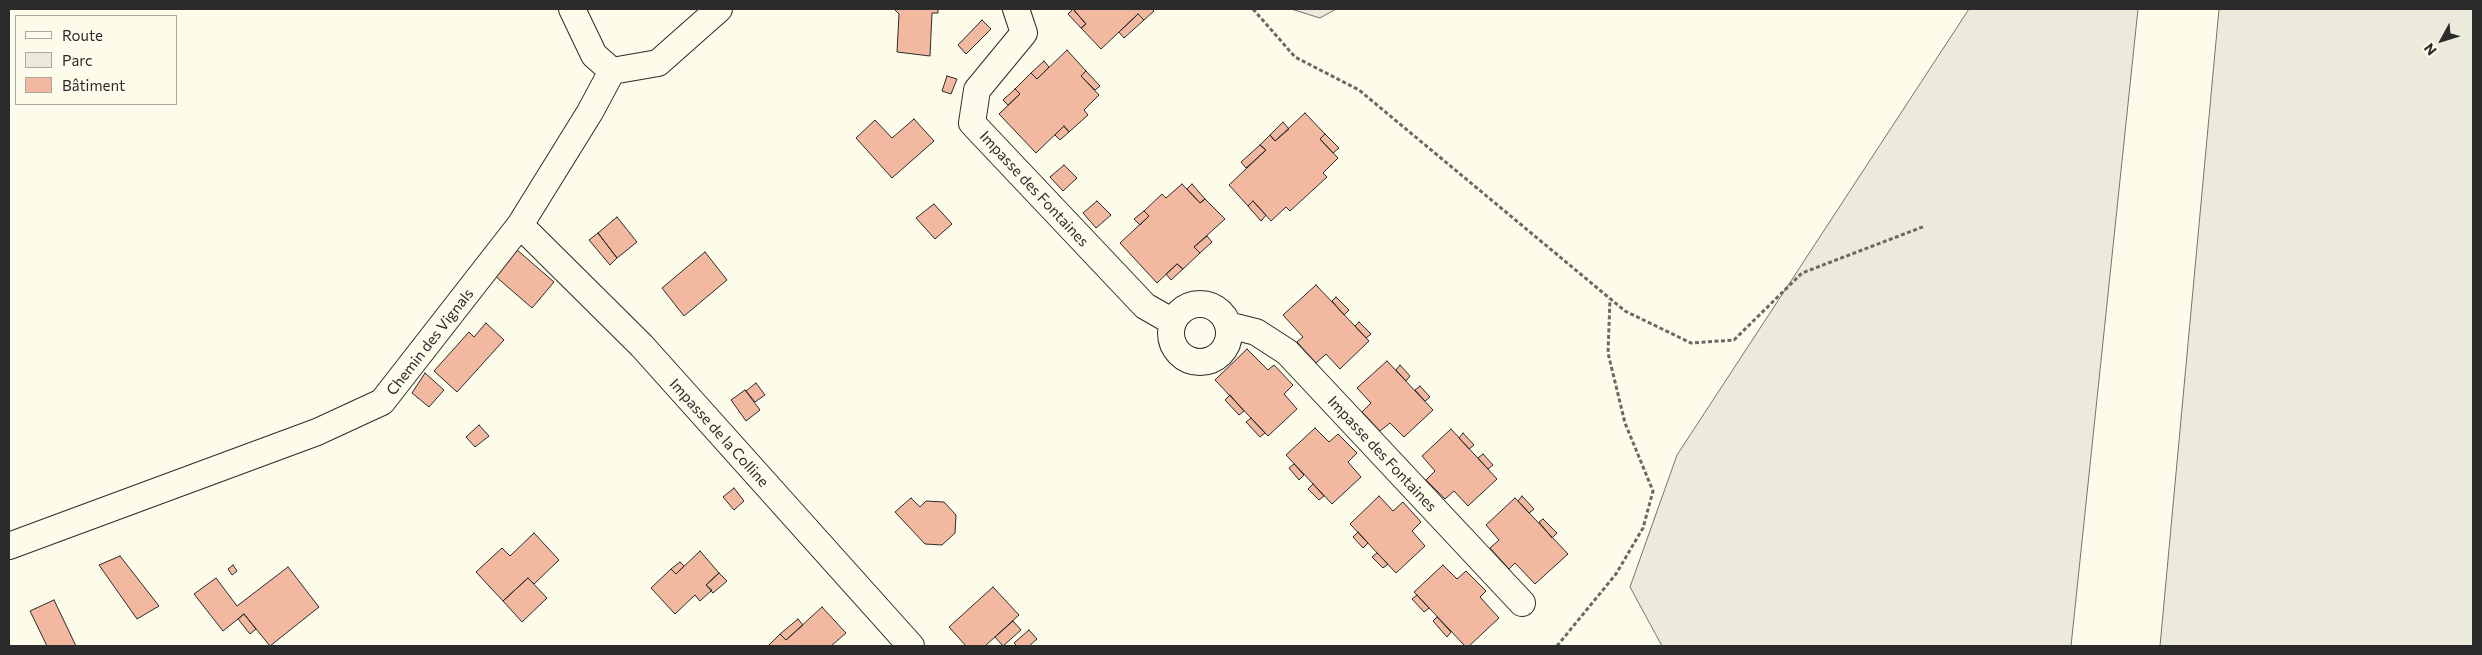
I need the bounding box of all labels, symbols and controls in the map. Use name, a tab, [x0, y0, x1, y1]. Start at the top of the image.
legend	[15, 15, 178, 105]
north arrow	[2417, 15, 2467, 65]
text: Route	[62, 26, 103, 44]
text: N	[2420, 40, 2440, 59]
text: Parc	[62, 51, 92, 69]
text: Bâtiment	[62, 76, 125, 94]
street label: Impasse des Fontaines	[976, 127, 1092, 251]
street label: Chemin des Vignals	[383, 285, 477, 399]
street label: Impasse de la Colline	[666, 375, 772, 491]
street label: Impasse des Fontaines	[1324, 392, 1440, 516]

